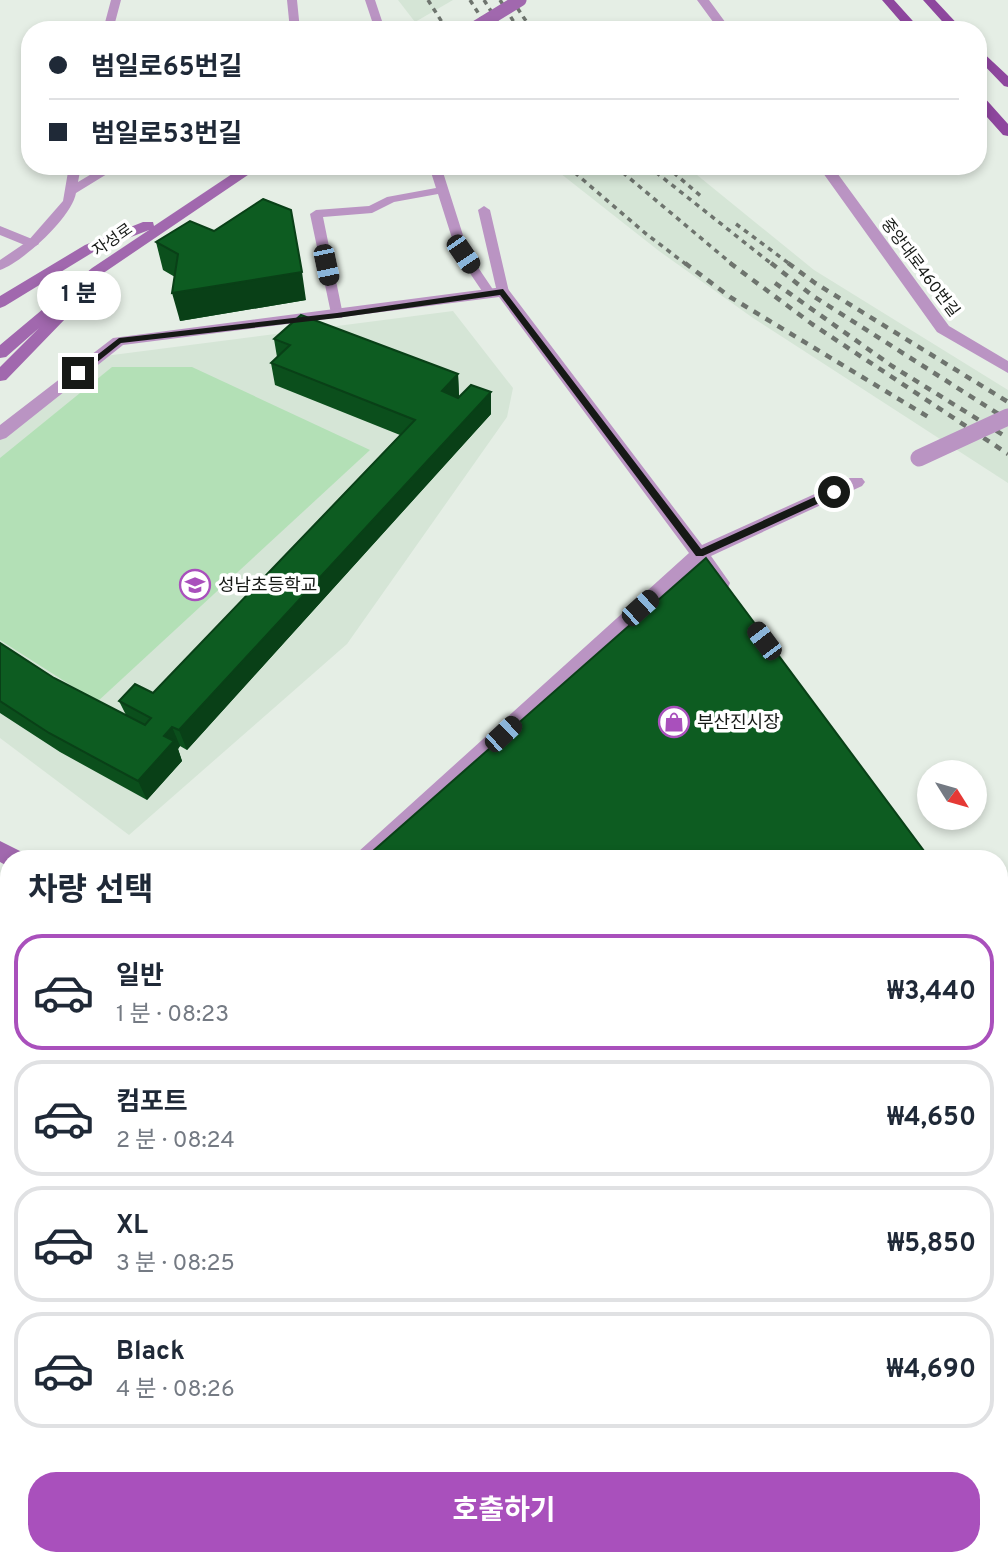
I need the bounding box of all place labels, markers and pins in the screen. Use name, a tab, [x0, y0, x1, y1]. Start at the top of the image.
school or university icon: 성남초등학교	[178, 568, 212, 602]
place label: 성남초등학교	[218, 575, 317, 598]
shop icon: 부산진시장	[657, 705, 691, 739]
place label: 부산진시장	[697, 712, 780, 735]

